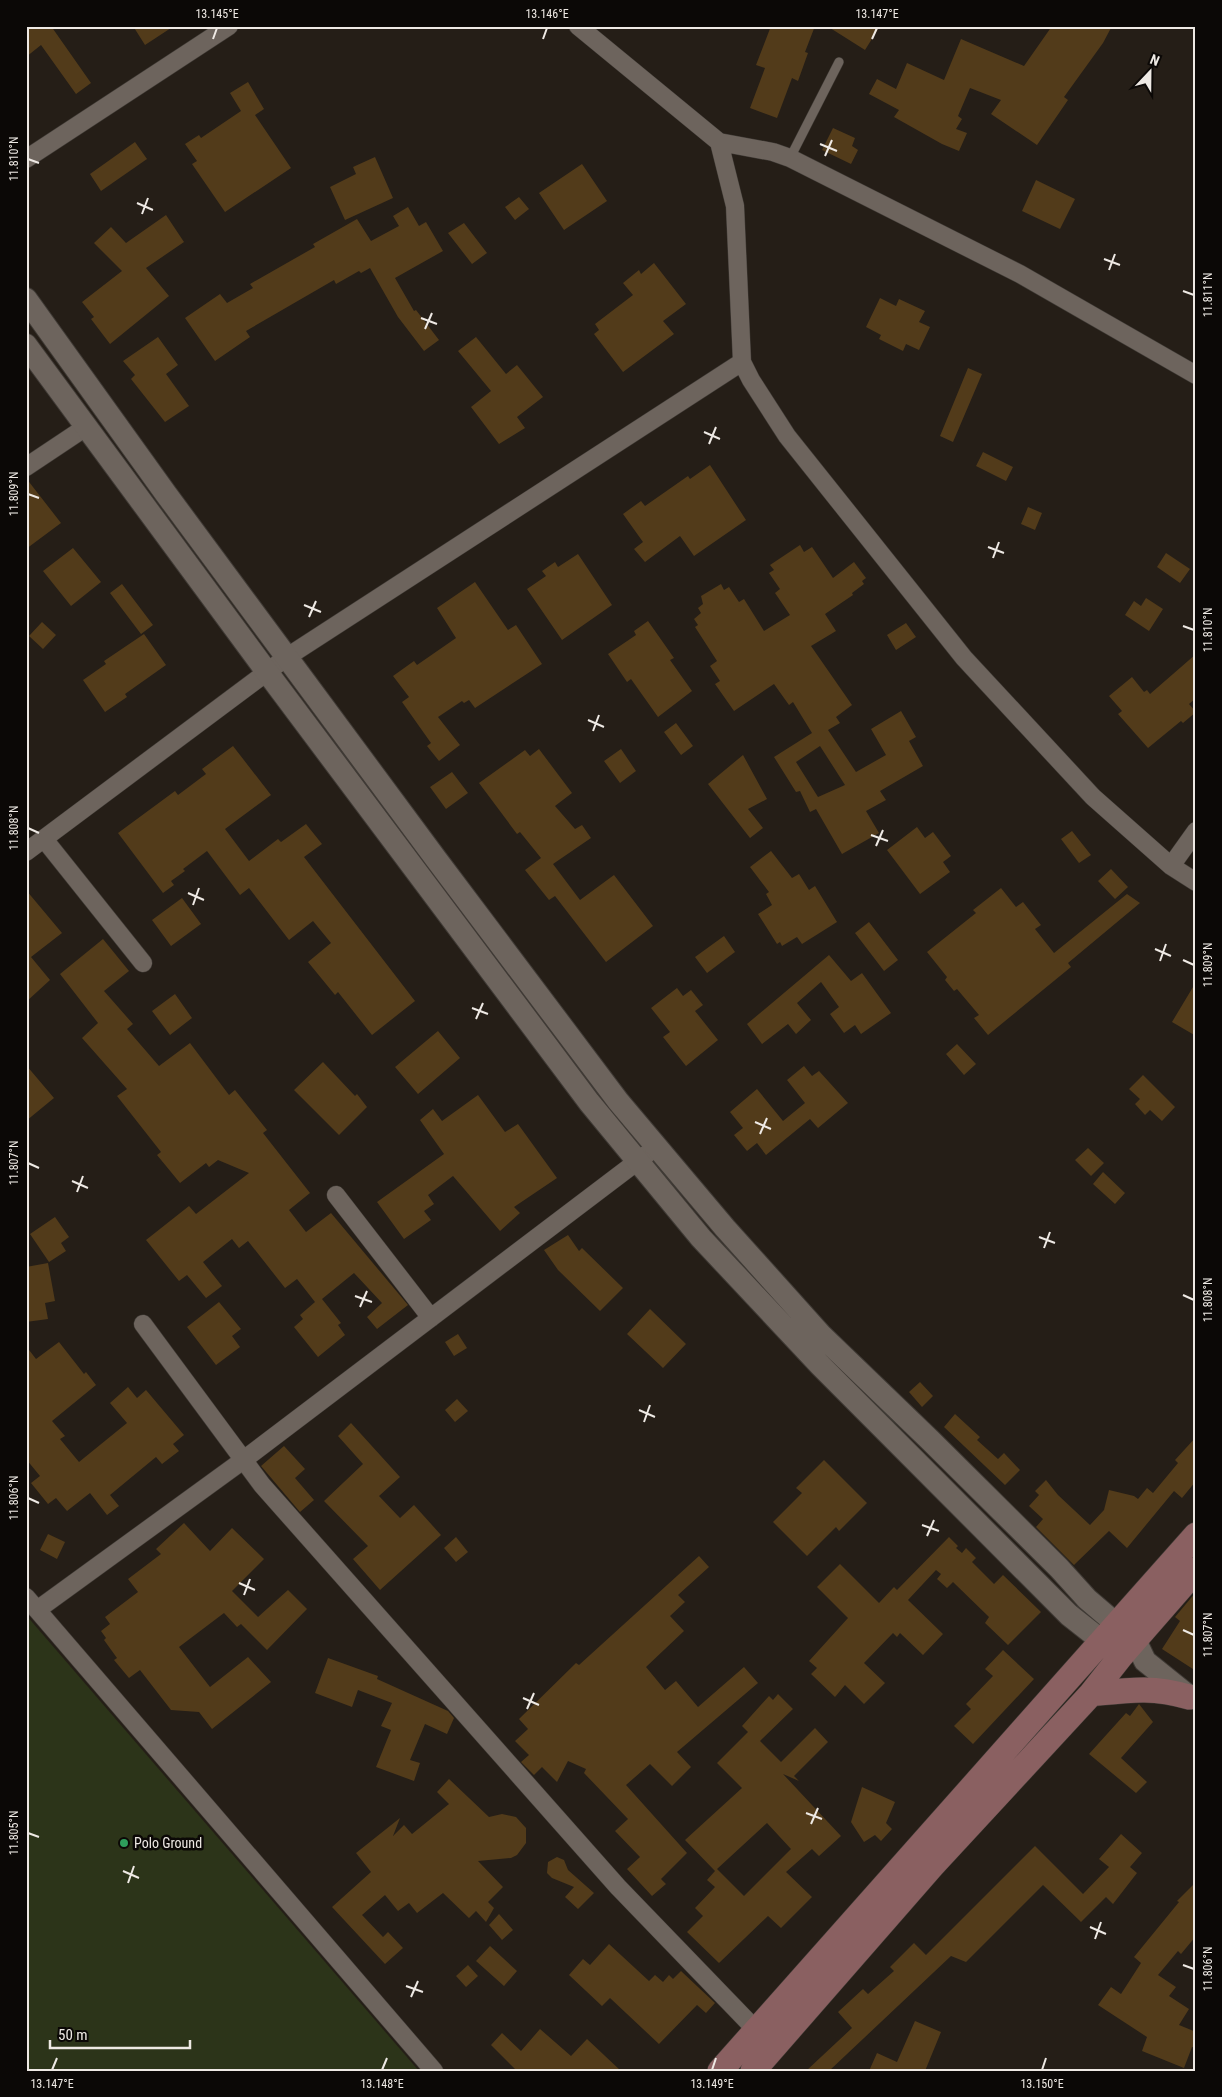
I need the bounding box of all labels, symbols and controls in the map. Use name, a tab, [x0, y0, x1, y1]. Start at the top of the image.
text: 13.145°E	[195, 7, 239, 21]
text: 13.146°E	[525, 7, 569, 21]
text: 13.147°E	[855, 7, 899, 21]
north arrow	[1124, 48, 1174, 98]
text: N	[1148, 51, 1162, 69]
text: 11.810°N	[7, 137, 21, 181]
text: 11.811°N	[1201, 273, 1215, 317]
text: 11.809°N	[7, 472, 21, 516]
text: 11.810°N	[1201, 608, 1215, 652]
text: 11.808°N	[7, 806, 21, 850]
text: 11.809°N	[1201, 943, 1215, 987]
text: 11.807°N	[7, 1141, 21, 1185]
text: 11.808°N	[1201, 1278, 1215, 1322]
text: 11.806°N	[7, 1476, 21, 1520]
text: 11.807°N	[1201, 1613, 1215, 1657]
text: 11.805°N	[7, 1811, 21, 1855]
place label: Polo Ground	[134, 1835, 202, 1851]
marker: Polo Ground	[118, 1837, 130, 1849]
text: 11.806°N	[1201, 1947, 1215, 1991]
scale bar	[50, 2017, 190, 2049]
text: 50 m	[58, 2026, 88, 2044]
text: 13.147°E	[30, 2077, 74, 2091]
text: 13.148°E	[360, 2077, 404, 2091]
text: 13.149°E	[690, 2077, 734, 2091]
text: 13.150°E	[1020, 2077, 1064, 2091]

